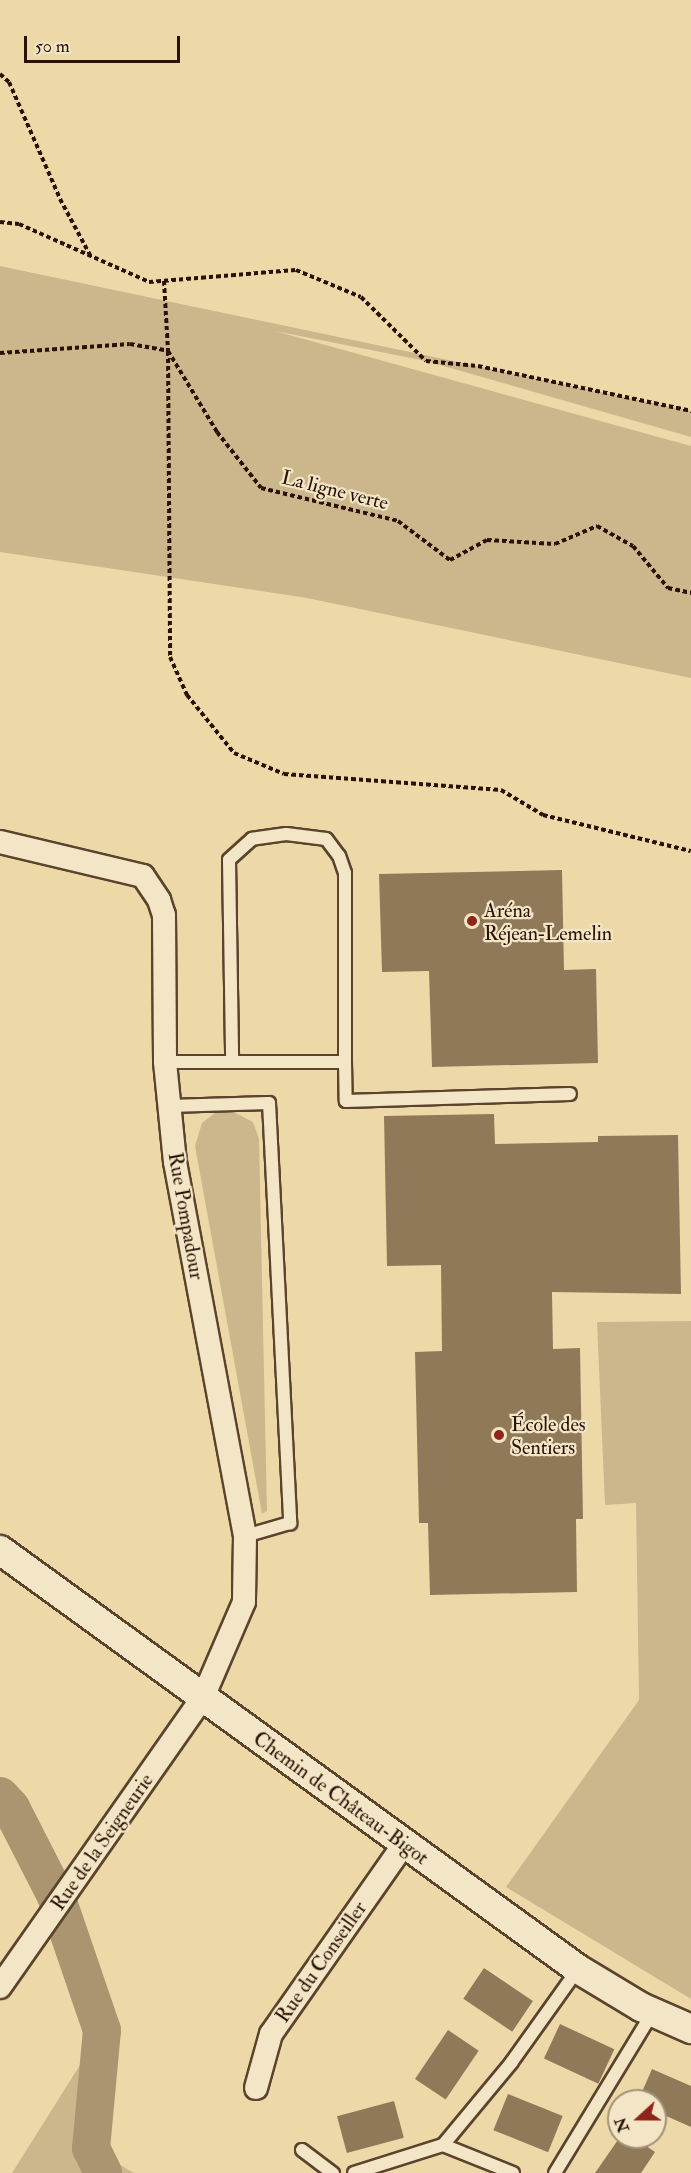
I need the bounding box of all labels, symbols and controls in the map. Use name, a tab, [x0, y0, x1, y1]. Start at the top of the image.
scale bar	[27, 24, 183, 62]
text: 50 m	[35, 35, 70, 58]
street label: La ligne verte	[279, 465, 391, 515]
place label: Aréna Réjean‑Lemelin	[484, 898, 612, 945]
marker: Aréna Réjean‑Lemelin	[465, 914, 479, 928]
street label: Rue Pompadour	[163, 1150, 209, 1282]
place label: École des Sentiers	[511, 1412, 586, 1459]
marker: École des Sentiers	[492, 1428, 506, 1442]
street label: Chemin de Château-Bigot	[249, 1726, 433, 1870]
street label: Rue de la Seigneurie	[46, 1769, 158, 1915]
street label: Rue du Conseiller	[270, 1897, 372, 2027]
north arrow	[607, 2089, 667, 2149]
text: N	[610, 2114, 634, 2135]

